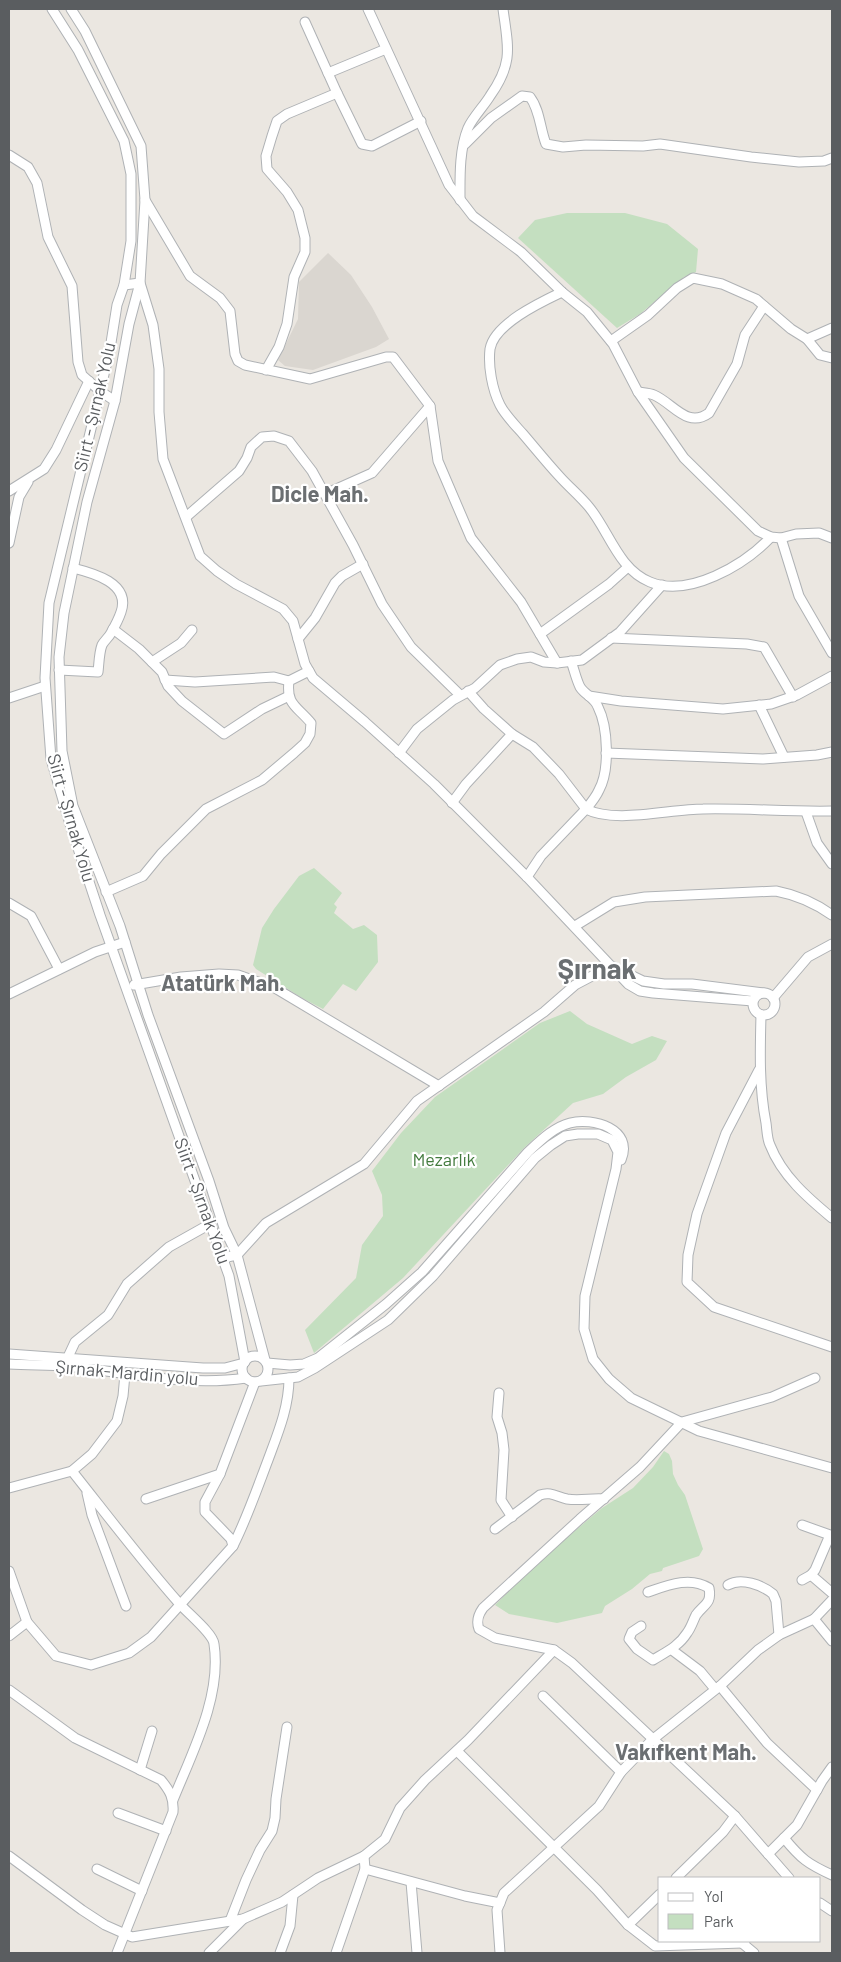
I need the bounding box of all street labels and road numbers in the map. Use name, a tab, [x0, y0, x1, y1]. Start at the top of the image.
street label: Siirt - Şırnak Yolu	[68, 340, 120, 474]
street label: Siirt - Şırnak Yolu	[43, 751, 101, 884]
street label: Siirt - Şırnak Yolu	[170, 1135, 236, 1267]
street label: Şırnak-Mardin yolu	[55, 1355, 199, 1389]

